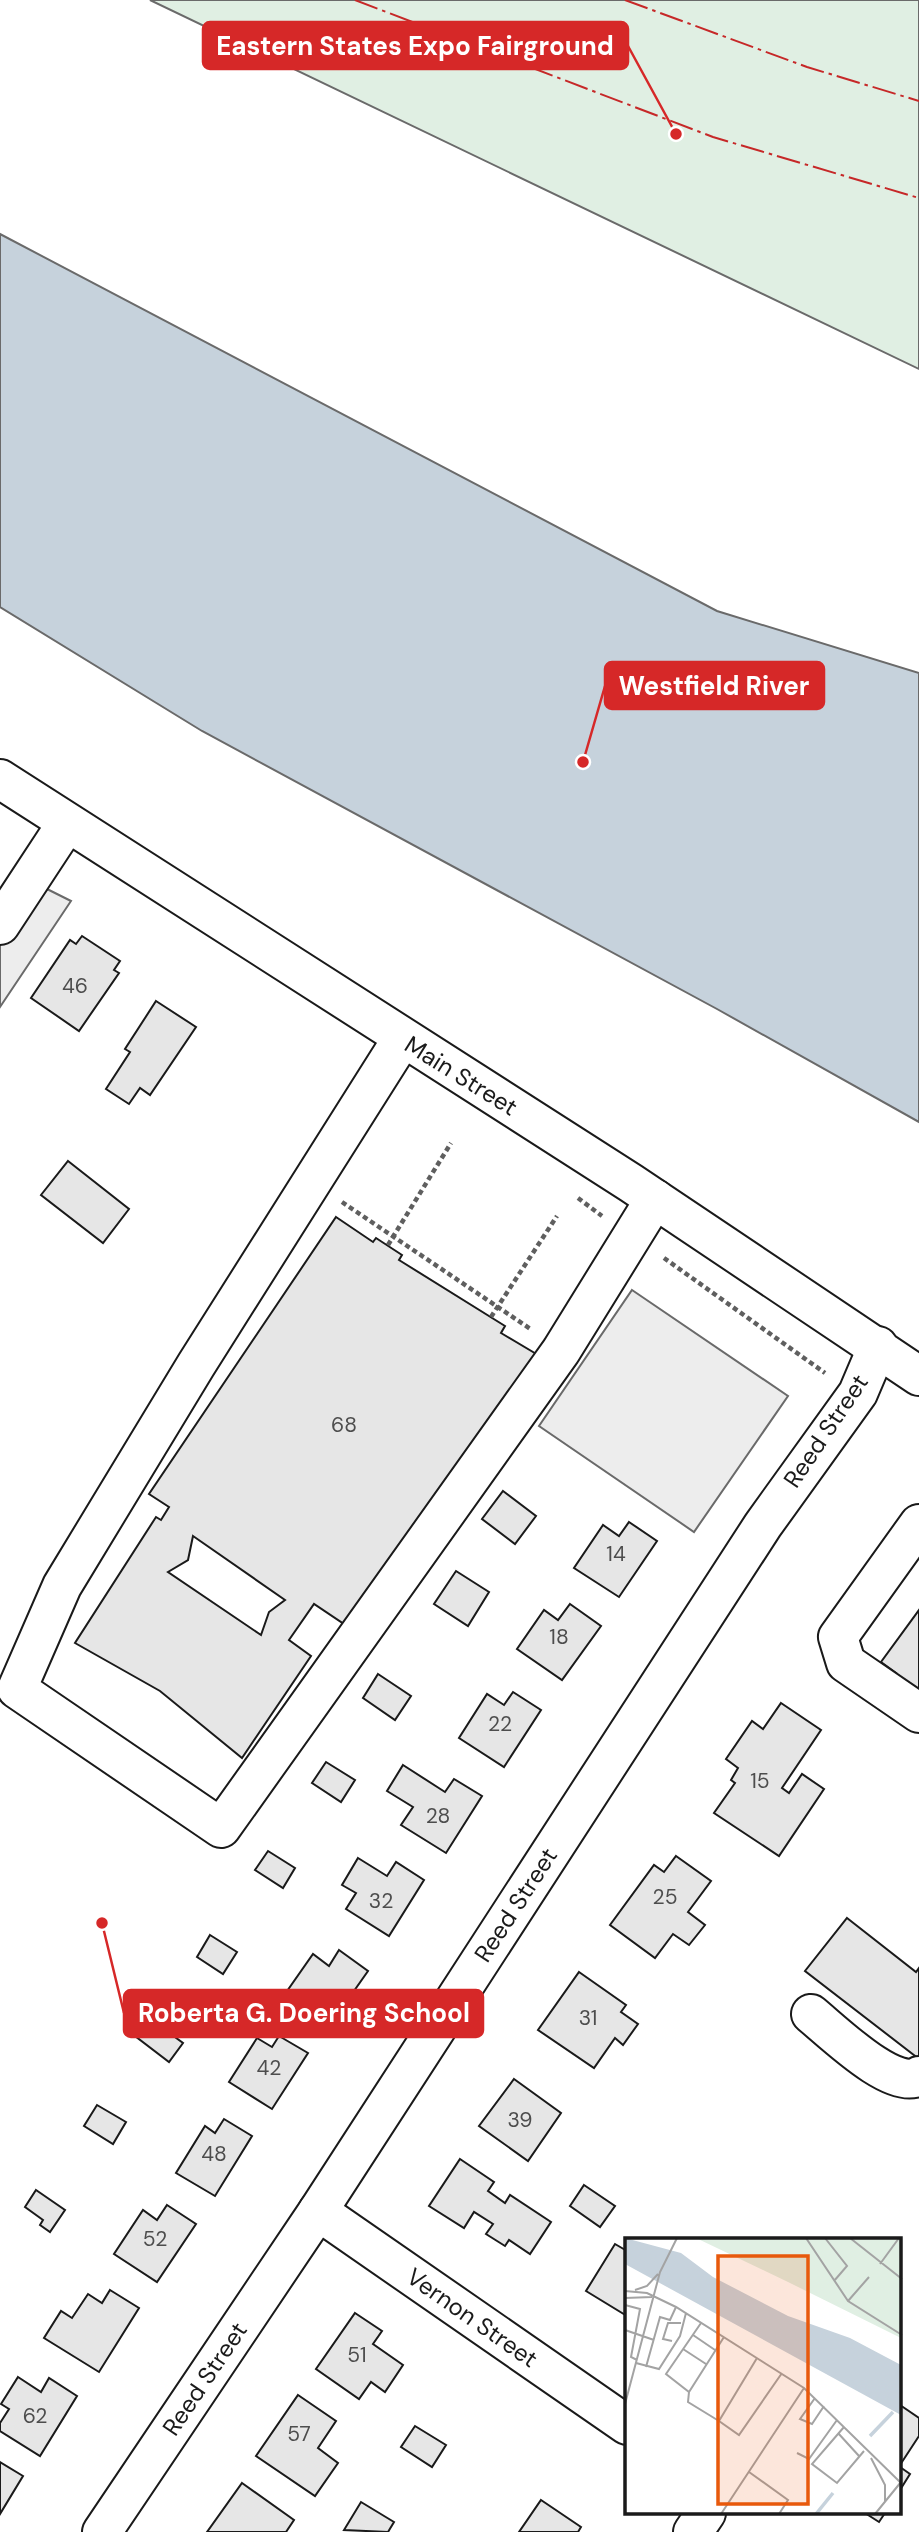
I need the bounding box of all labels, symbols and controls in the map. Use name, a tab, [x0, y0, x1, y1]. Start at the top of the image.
callout: Eastern States Expo Fairground	[203, 22, 628, 69]
text: Eastern States Expo Fairground	[216, 29, 614, 63]
callout: Westfield River	[605, 662, 824, 709]
text: Westfield River	[619, 669, 810, 703]
house number: 46	[62, 972, 88, 1000]
street label: Main Street	[399, 1029, 523, 1122]
street label: Reed Street	[776, 1368, 875, 1493]
house number: 68	[331, 1411, 357, 1439]
house number: 14	[606, 1540, 626, 1568]
house number: 18	[549, 1623, 569, 1651]
house number: 22	[488, 1710, 512, 1738]
house number: 15	[750, 1767, 770, 1795]
house number: 28	[426, 1802, 450, 1830]
street label: Reed Street	[467, 1842, 564, 1968]
house number: 25	[653, 1883, 677, 1911]
house number: 32	[369, 1887, 393, 1915]
callout: Roberta G. Doering School	[124, 1990, 483, 2037]
text: Roberta G. Doering School	[138, 1996, 470, 2030]
house number: 31	[579, 2004, 597, 2032]
house number: 42	[257, 2054, 281, 2082]
house number: 39	[508, 2106, 533, 2134]
house number: 48	[201, 2140, 227, 2168]
house number: 52	[143, 2225, 167, 2253]
inset map	[625, 2238, 902, 2514]
street label: Vernon Street	[401, 2261, 544, 2374]
street label: Reed Street	[155, 2316, 254, 2441]
house number: 51	[347, 2341, 367, 2369]
house number: 62	[23, 2402, 47, 2430]
house number: 57	[287, 2420, 311, 2448]

